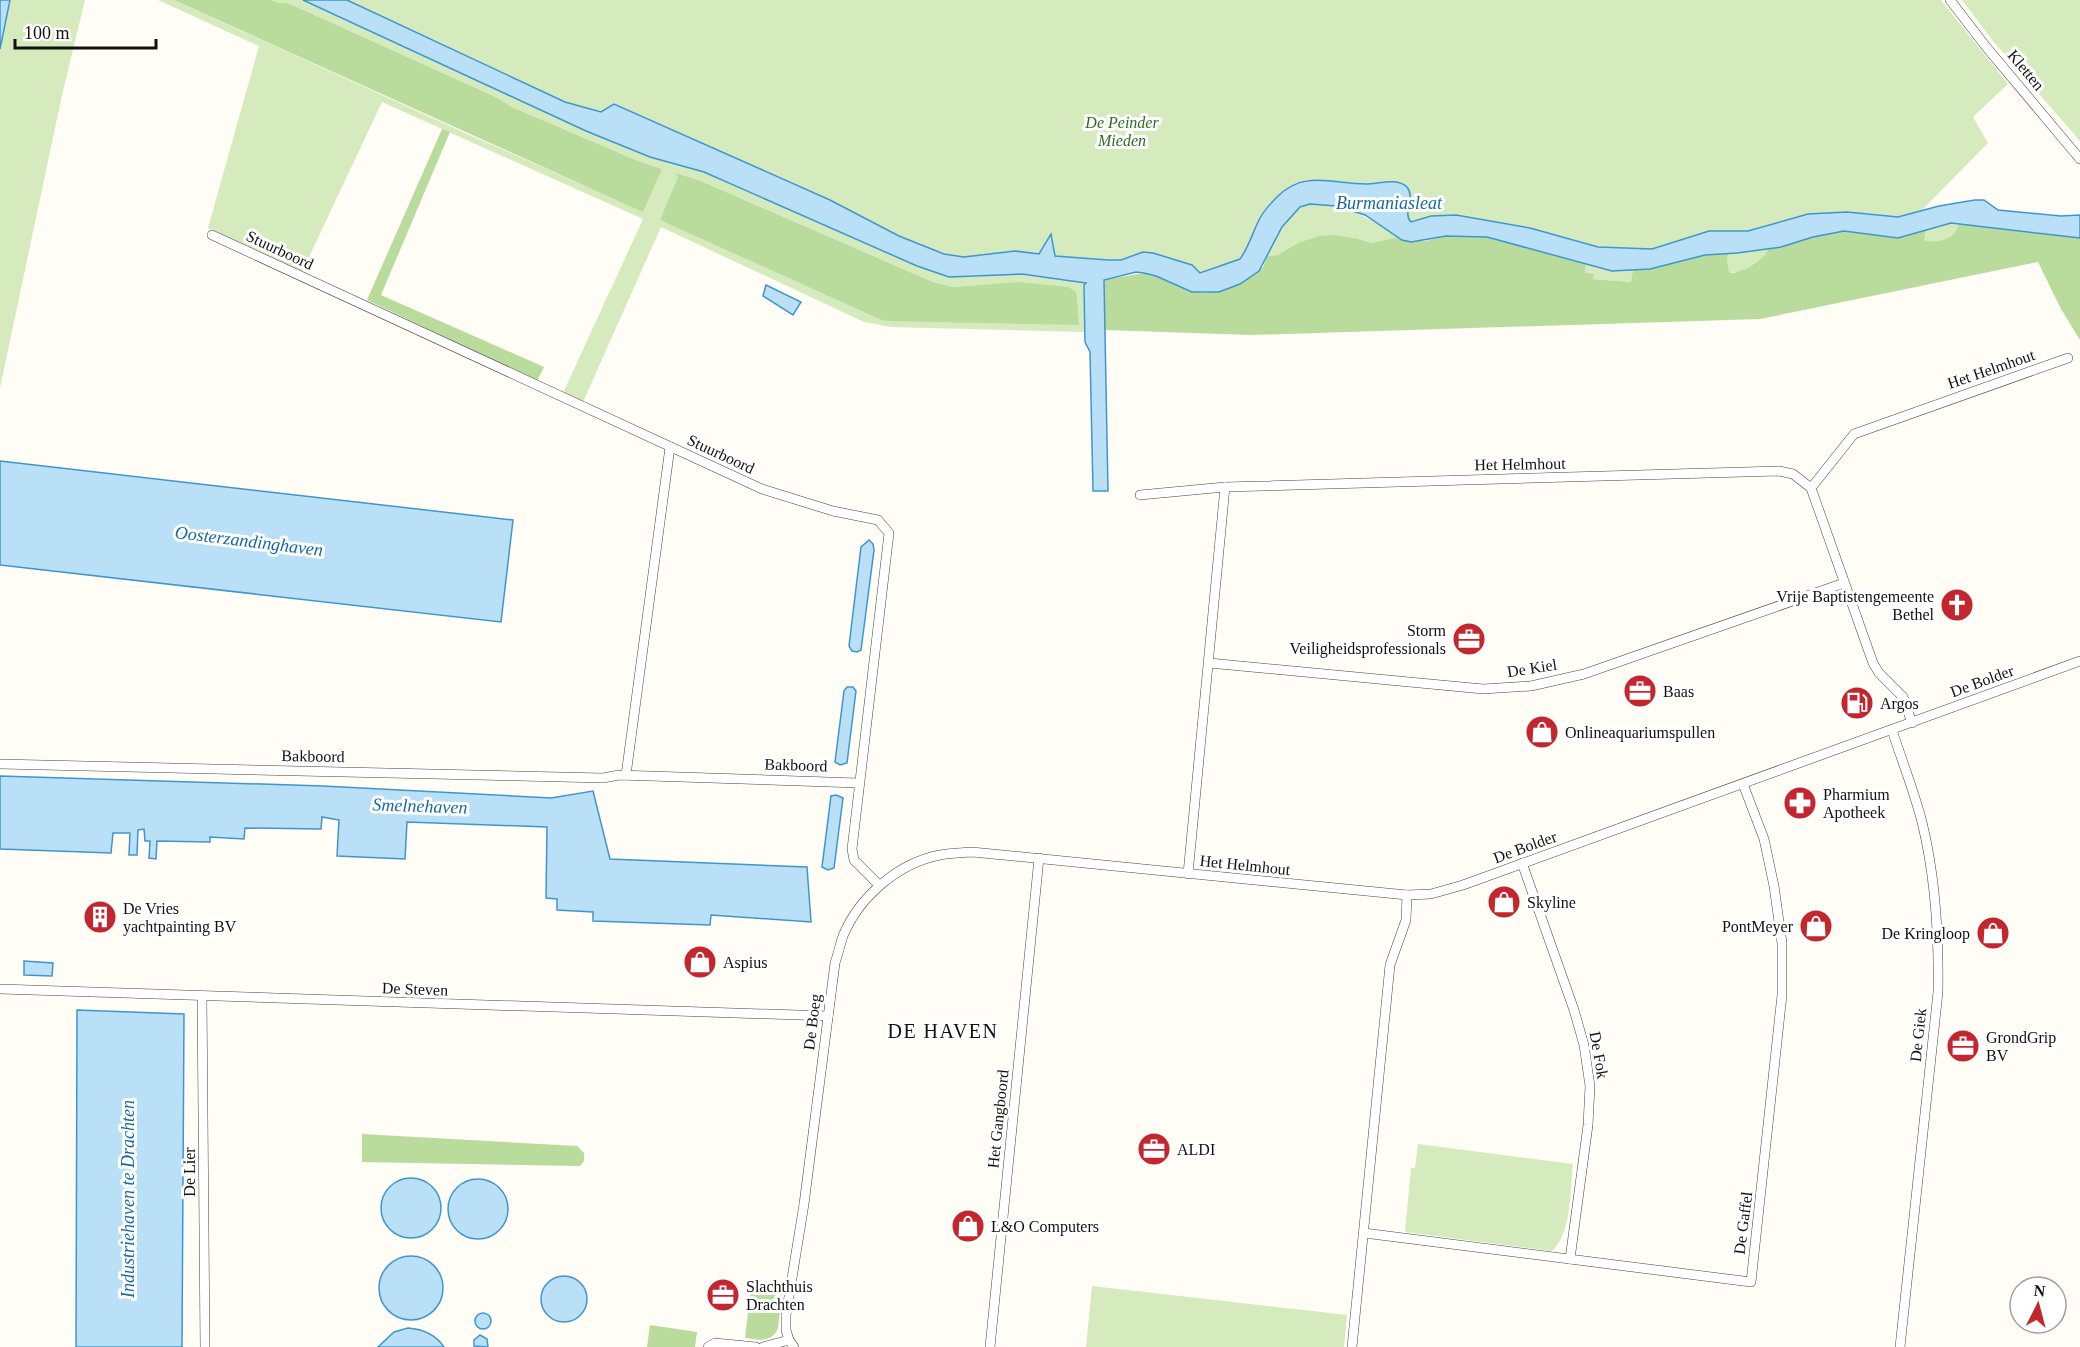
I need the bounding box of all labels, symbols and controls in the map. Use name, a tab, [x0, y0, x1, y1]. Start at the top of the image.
scale bar	[15, 12, 156, 50]
text: 100 m	[24, 23, 70, 43]
street label: Kletten	[2004, 46, 2048, 94]
park label: De Peinder Mieden	[1084, 114, 1159, 149]
water label: Burmaniasleat	[1336, 193, 1443, 213]
street label: Stuurboord	[244, 227, 316, 273]
street label: Het Helmhout	[1945, 346, 2037, 392]
street label: Stuurboord	[685, 431, 757, 477]
street label: Het Helmhout	[1474, 455, 1566, 473]
water label: Oosterzandinghaven	[174, 522, 324, 560]
church icon: Vrije Baptistengemeente Bethel	[1939, 587, 1975, 623]
place label: Vrije Baptistengemeente Bethel	[1776, 588, 1935, 623]
office icon: Storm Veiligheidsprofessionals	[1451, 621, 1487, 657]
place label: Storm Veiligheidsprofessionals	[1290, 622, 1447, 658]
street label: De Kiel	[1506, 656, 1559, 680]
street label: De Bolder	[1948, 661, 2017, 700]
office icon: Baas	[1622, 673, 1658, 709]
place label: Baas	[1663, 683, 1694, 700]
fuel station icon: Argos	[1839, 685, 1875, 721]
place label: Argos	[1880, 695, 1919, 713]
shop icon: Onlineaquariumspullen	[1524, 714, 1560, 750]
place label: Onlineaquariumspullen	[1565, 724, 1715, 742]
street label: Bakboord	[281, 747, 345, 765]
street label: Bakboord	[764, 755, 828, 775]
pharmacy icon: Pharmium Apotheek	[1782, 785, 1818, 821]
place label: Pharmium Apotheek	[1823, 786, 1890, 822]
water label: Smelnehaven	[372, 794, 468, 818]
street label: De Bolder	[1491, 827, 1560, 866]
street label: Het Helmhout	[1199, 852, 1292, 878]
shop icon: Skyline	[1486, 884, 1522, 920]
place label: Skyline	[1527, 894, 1576, 912]
building icon: De Vries yachtpainting BV	[82, 899, 118, 935]
place label: De Vries yachtpainting BV	[123, 900, 237, 936]
shop icon: PontMeyer	[1798, 908, 1834, 944]
shop icon: De Kringloop	[1975, 915, 2011, 951]
place label: PontMeyer	[1722, 918, 1794, 936]
place label: De Kringloop	[1882, 925, 1970, 943]
shop icon: Aspius	[682, 944, 718, 980]
place label: Aspius	[723, 954, 767, 972]
street label: De Steven	[382, 979, 448, 999]
street label: De Boeg	[800, 993, 825, 1051]
street label: De Giek	[1907, 1007, 1929, 1063]
district label: DE HAVEN	[887, 1020, 999, 1042]
office icon: GrondGrip BV	[1945, 1028, 1981, 1064]
place label: GrondGrip BV	[1986, 1029, 2056, 1064]
street label: De Fok	[1586, 1030, 1612, 1080]
street label: Het Gangboord	[984, 1069, 1013, 1169]
water label: Industriehaven te Drachten	[118, 1100, 138, 1299]
office icon: ALDI	[1136, 1131, 1172, 1167]
place label: ALDI	[1177, 1141, 1215, 1158]
street label: De Lier	[181, 1147, 198, 1197]
street label: De Gaffel	[1731, 1190, 1755, 1255]
shop icon: L&O Computers	[950, 1208, 986, 1244]
place label: L&O Computers	[991, 1218, 1099, 1236]
north arrow	[2008, 1275, 2068, 1335]
office icon: Slachthuis Drachten	[705, 1277, 741, 1313]
place label: Slachthuis Drachten	[746, 1278, 813, 1313]
text: N	[2033, 1282, 2047, 1300]

